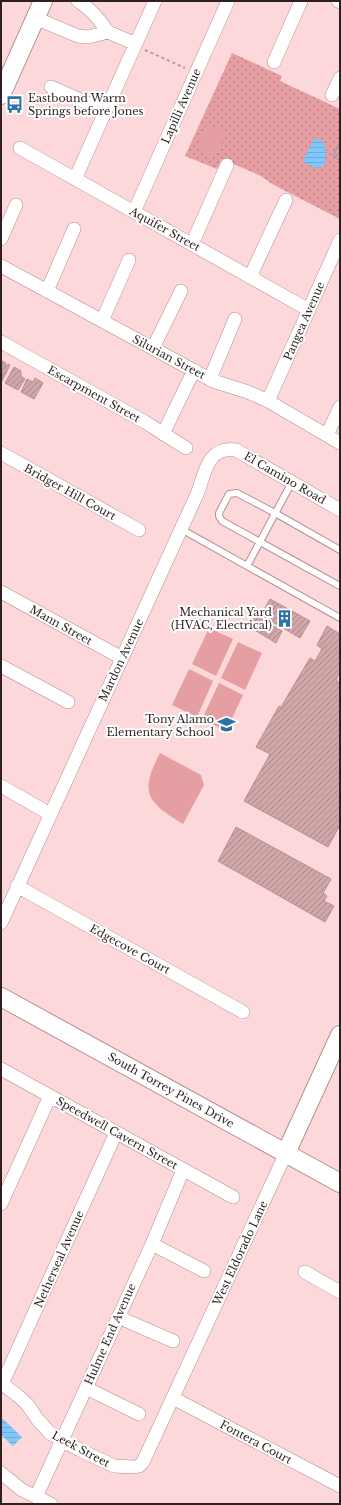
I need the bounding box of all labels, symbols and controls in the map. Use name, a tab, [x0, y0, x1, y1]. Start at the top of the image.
street label: Lapilli Avenue	[158, 66, 204, 146]
place label: Eastbound Warm Springs before Jones	[28, 91, 144, 118]
bus stop icon: Eastbound Warm Springs before Jones	[5, 94, 25, 114]
street label: Aquifer Street	[126, 203, 203, 255]
street label: Pangea Avenue	[280, 280, 328, 362]
street label: Silurian Street	[130, 332, 209, 383]
street label: Escarpment Street	[45, 363, 144, 426]
street label: El Camino Road	[241, 449, 329, 507]
street label: Bridger Hill Court	[22, 461, 119, 523]
street label: Mann Street	[27, 602, 96, 648]
place label: Mechanical Yard (HVAC, Electrical)	[171, 605, 273, 632]
building icon: Mechanical Yard (HVAC, Electrical)	[275, 608, 295, 628]
street label: Mardon Avenue	[96, 616, 146, 704]
place label: Tony Alamo Elementary School	[107, 712, 214, 739]
school or university icon: Tony Alamo Elementary School	[217, 715, 237, 735]
street label: Edgecove Court	[87, 921, 173, 977]
street label: South Torrey Pines Drive	[105, 1049, 237, 1131]
street label: Speedwell Cavern Street	[54, 1094, 181, 1173]
street label: West Eldorado Lane	[209, 1198, 270, 1309]
street label: Netherseal Avenue	[31, 1208, 87, 1310]
street label: Hulme End Avenue	[81, 1281, 139, 1387]
street label: Fontera Court	[218, 1417, 295, 1467]
street label: Leek Street	[50, 1428, 113, 1470]

